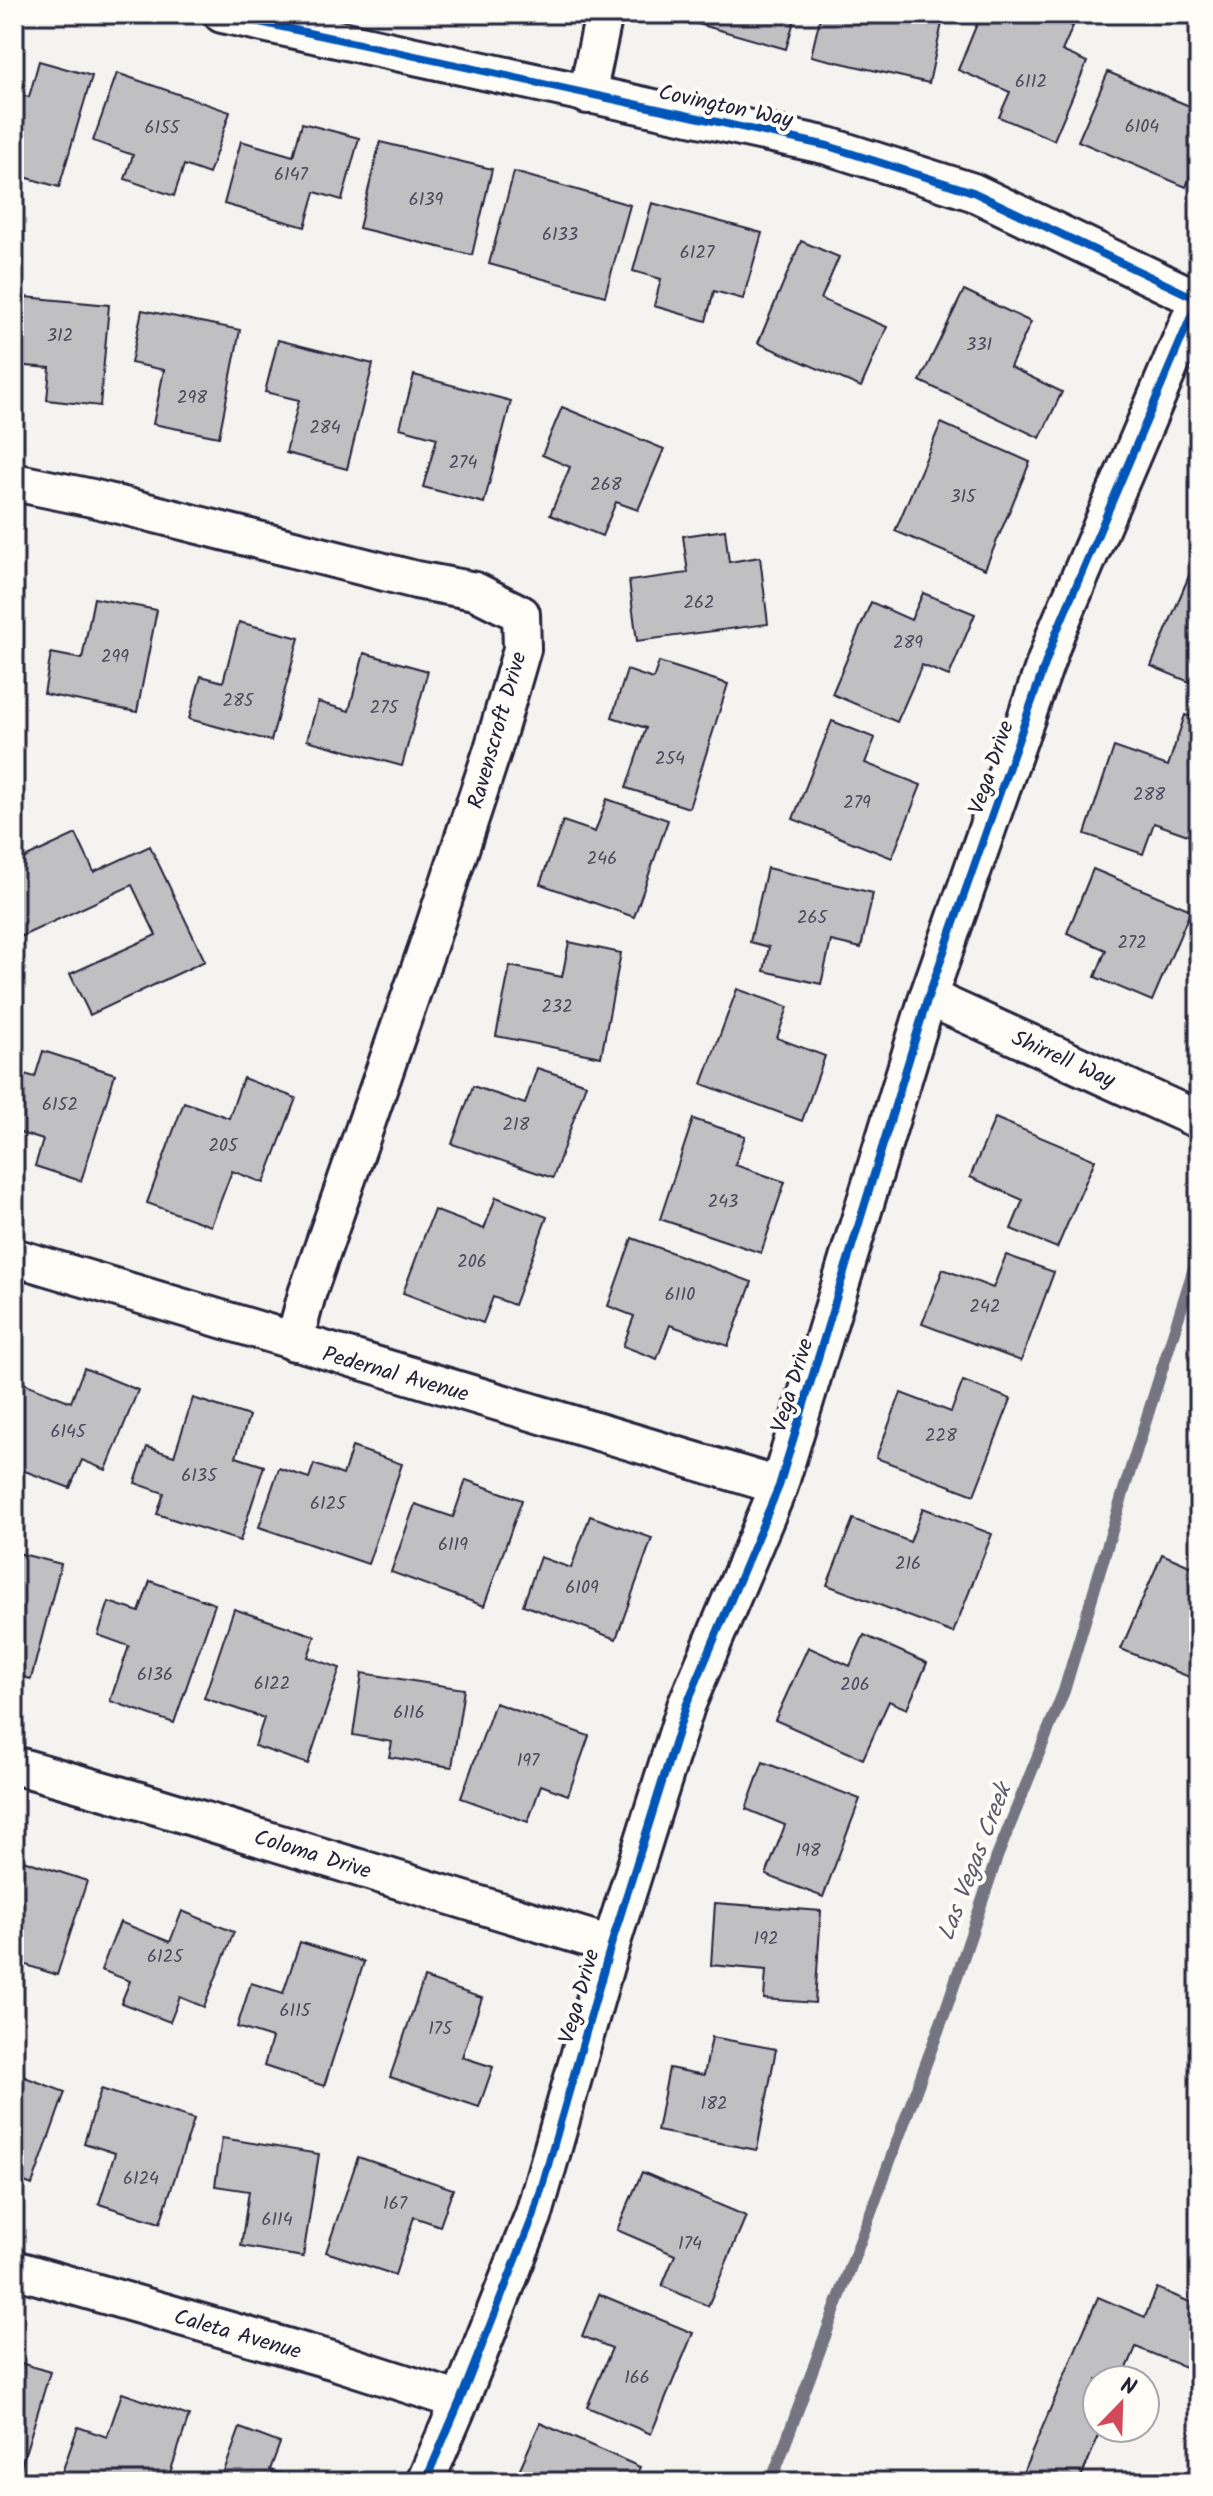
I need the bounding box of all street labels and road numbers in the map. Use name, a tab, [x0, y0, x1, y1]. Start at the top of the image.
street label: Covington Way	[655, 76, 797, 139]
street label: Ravenscroft Drive	[459, 648, 538, 813]
street label: Vega Drive	[960, 716, 1025, 819]
street label: Shirrell Way	[1005, 1022, 1121, 1099]
street label: Vega Drive	[762, 1334, 824, 1437]
street label: Pedernal Avenue	[318, 1338, 473, 1413]
street label: Coloma Drive	[249, 1821, 375, 1890]
street label: Vega Drive	[550, 1945, 611, 2048]
street label: Caleta Avenue	[169, 2300, 305, 2370]

